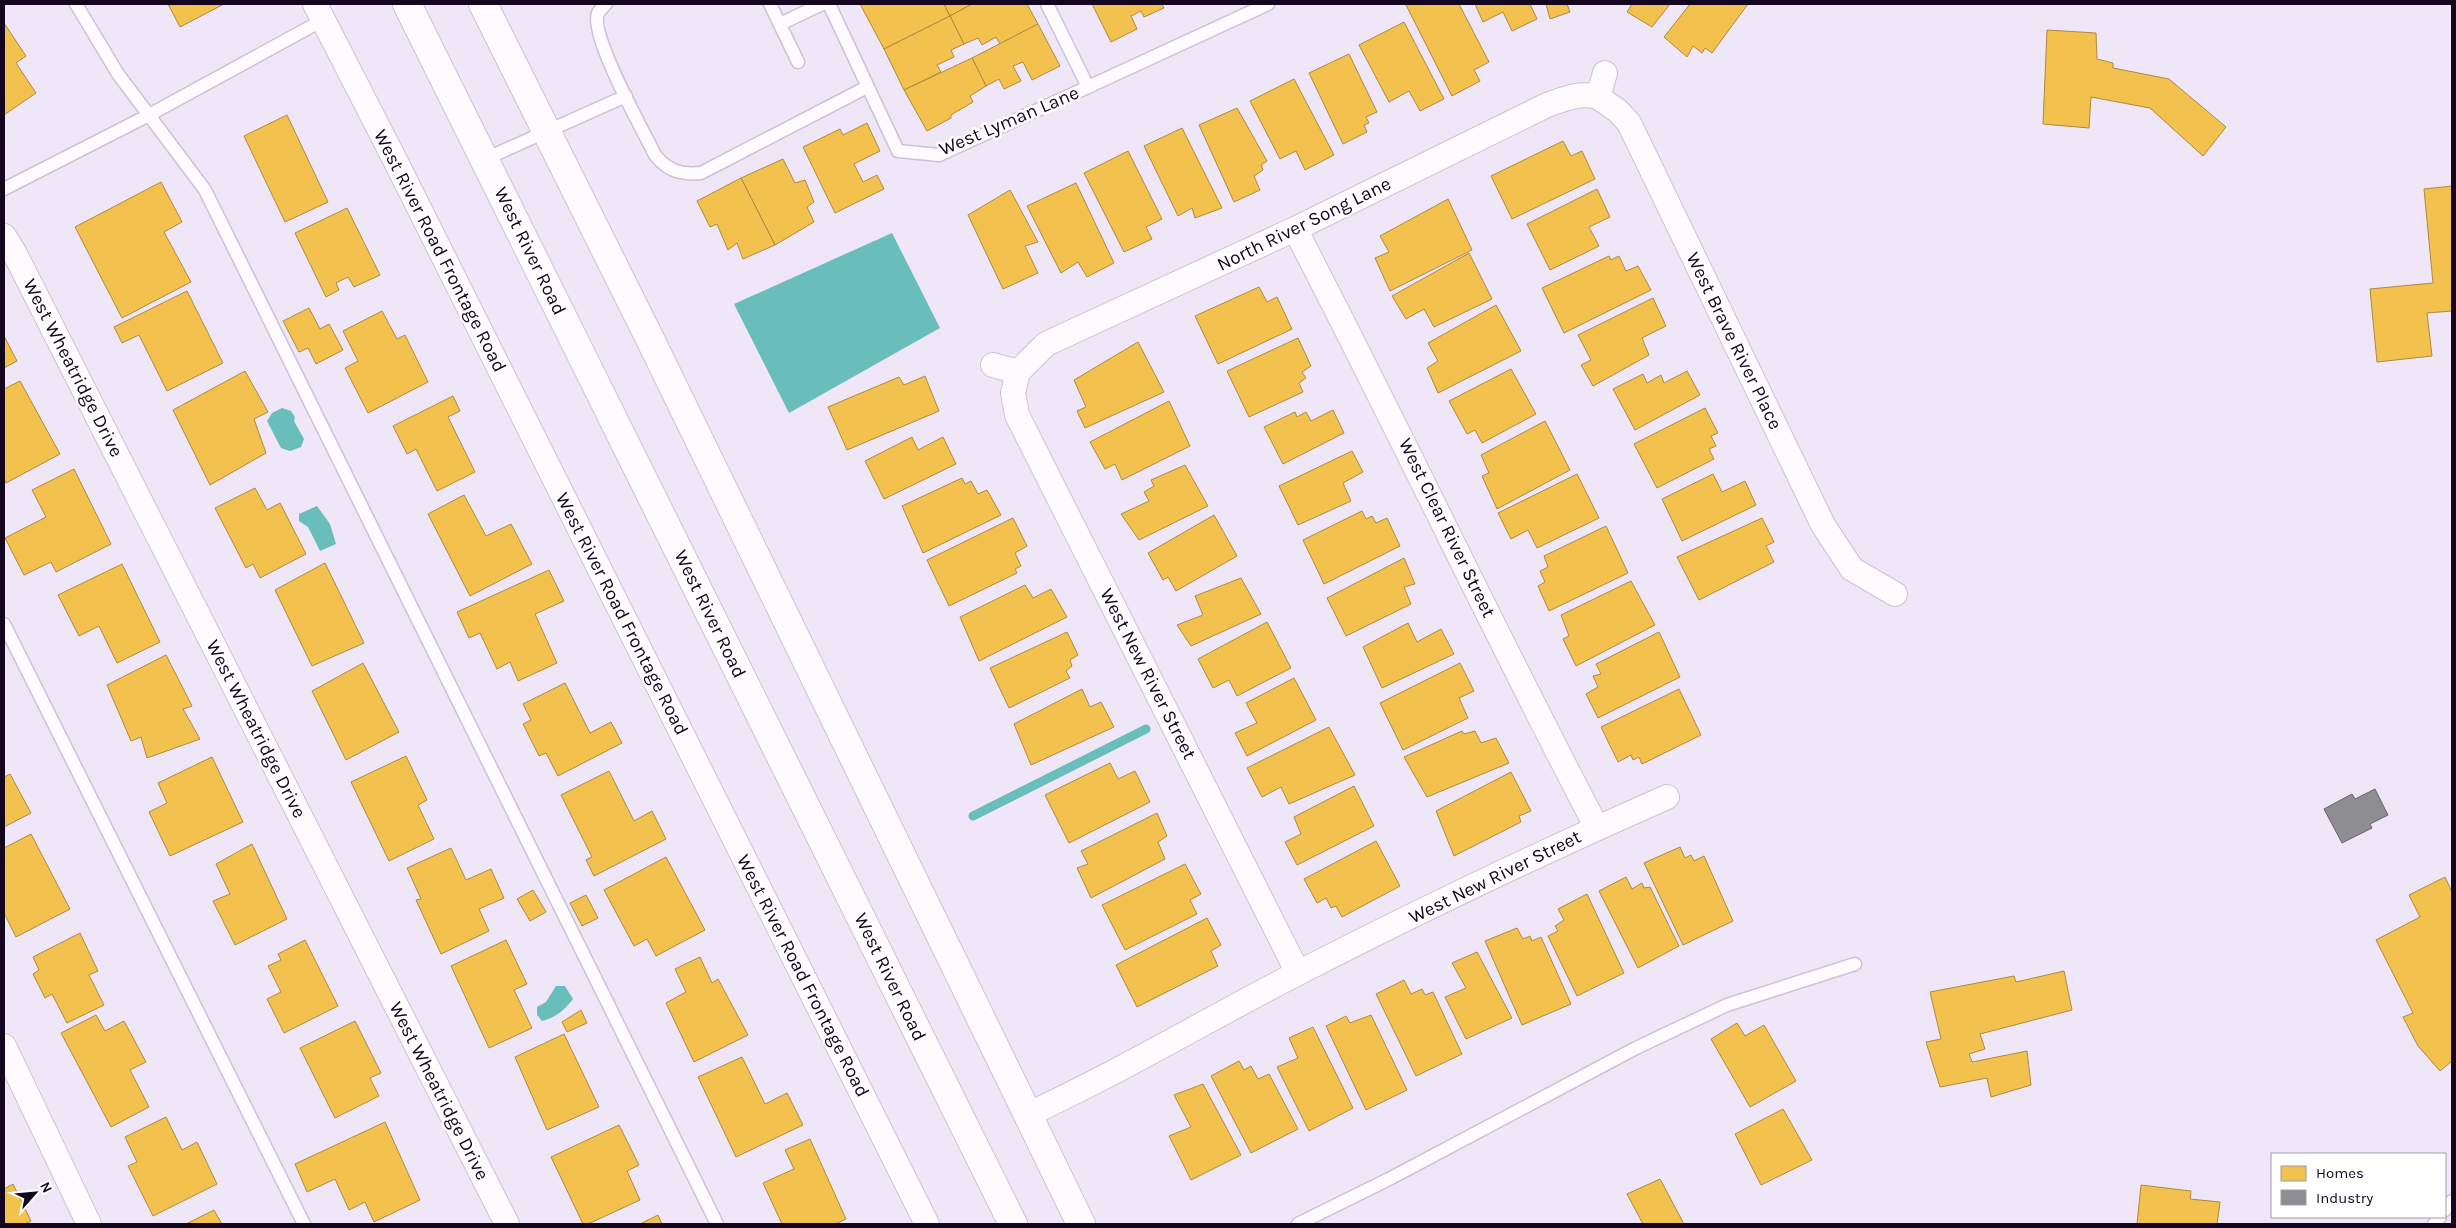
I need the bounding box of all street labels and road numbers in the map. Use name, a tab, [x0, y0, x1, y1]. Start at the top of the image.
street label: West Lyman Lane	[936, 82, 1082, 160]
street label: West River Road Frontage Road	[369, 126, 511, 376]
street label: North River Song Lane	[1214, 172, 1394, 276]
street label: West River Road	[490, 183, 570, 319]
street label: West Brave River Place	[1681, 249, 1787, 433]
street label: West Wheatridge Drive	[19, 275, 127, 461]
street label: West Clear River Street	[1394, 435, 1500, 621]
street label: West River Road Frontage Road	[551, 489, 693, 739]
street label: West River Road	[670, 546, 750, 682]
street label: West New River Street	[1095, 585, 1201, 763]
street label: West Wheatridge Drive	[202, 636, 310, 822]
street label: West New River Street	[1405, 826, 1585, 928]
street label: West River Road Frontage Road	[732, 851, 874, 1101]
street label: West River Road	[850, 909, 930, 1045]
street label: West Wheatridge Drive	[385, 998, 493, 1184]

